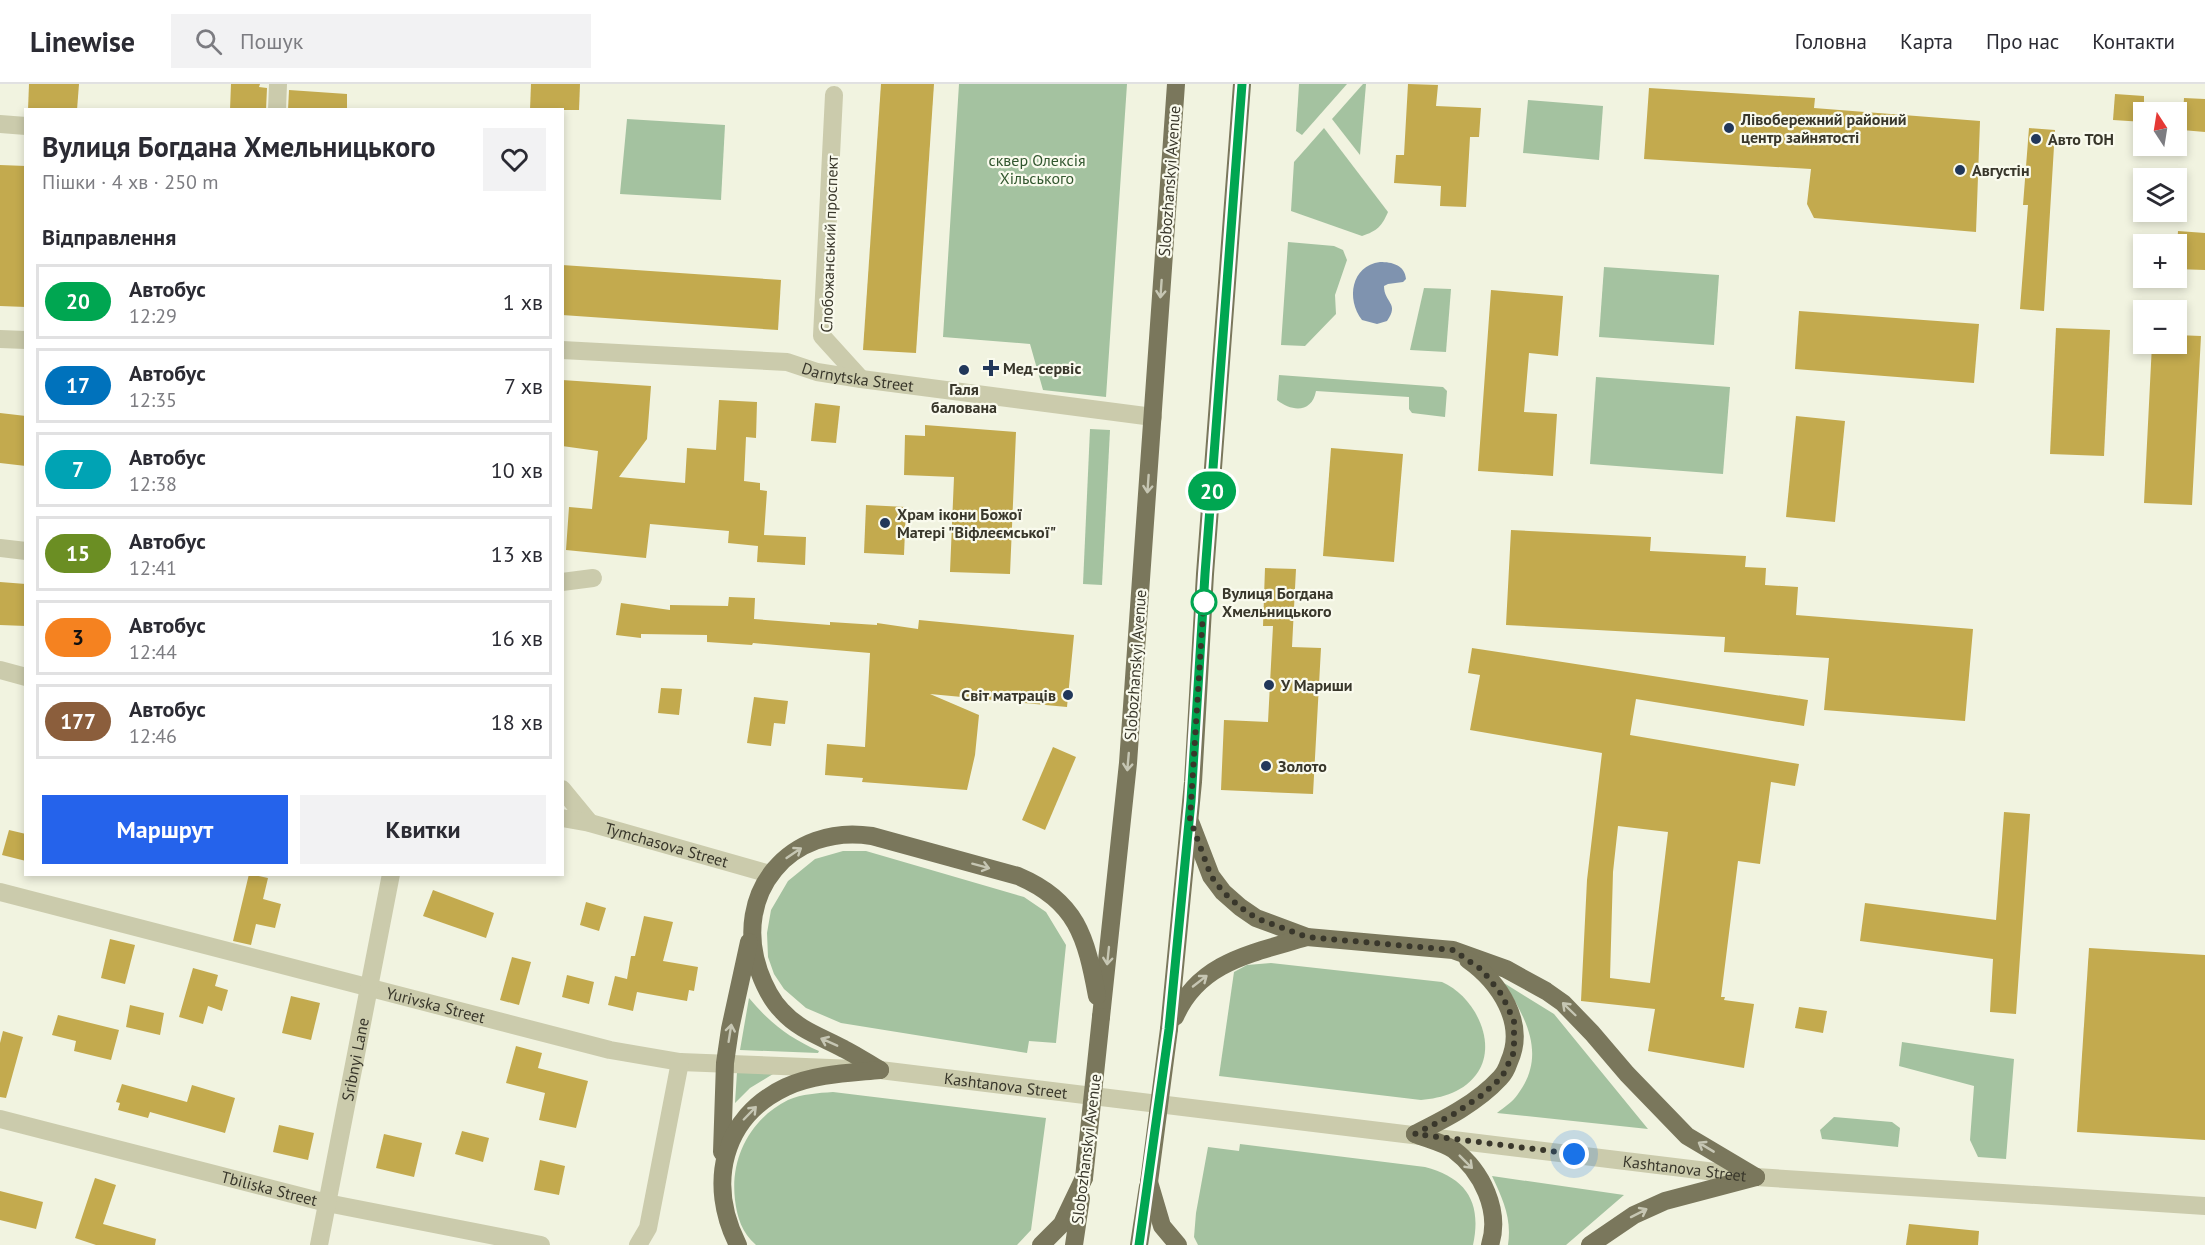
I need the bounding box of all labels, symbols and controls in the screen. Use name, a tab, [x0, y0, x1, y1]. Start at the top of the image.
search box	[171, 14, 591, 68]
text: Linewise	[30, 23, 135, 60]
icon: search	[192, 25, 225, 58]
text: Пошук	[240, 27, 303, 55]
text: Головна	[1795, 28, 1867, 55]
text: Карта	[1900, 28, 1953, 55]
text: Про нас	[1986, 28, 2059, 55]
text: Контакти	[2092, 28, 2175, 55]
north arrow	[2133, 102, 2187, 156]
map controls	[2133, 102, 2187, 354]
street label: Slobozhanskyi Avenue	[1154, 105, 1184, 257]
place label: Лівобережний районий центр зайнятості	[1740, 109, 1906, 147]
marker: Лівобережний районий центр зайнятості	[1722, 121, 1736, 135]
text: Вулиця Богдана Хмельницького	[42, 128, 436, 165]
button: heart	[483, 128, 546, 191]
place label: Авто ТОН	[2048, 129, 2114, 149]
marker: Авто ТОН	[2029, 132, 2043, 146]
park label: сквер Олексія Хільського	[988, 150, 1086, 188]
street label: Слобожанський проспект	[816, 154, 842, 333]
place label: Августін	[1972, 160, 2030, 180]
marker: Августін	[1953, 163, 1967, 177]
button: layers	[2133, 168, 2187, 222]
text: Пішки · 4 хв · 250 m	[42, 169, 219, 195]
text: Відправлення	[42, 223, 176, 251]
button: +	[2133, 234, 2187, 288]
text: Автобус	[129, 275, 206, 303]
one-way arrow	[1156, 279, 1167, 298]
text: 20	[66, 288, 90, 315]
text: 1 хв	[503, 288, 543, 316]
button: −	[2133, 300, 2187, 354]
text: 12:29	[129, 303, 177, 329]
street label: Darnytska Street	[799, 358, 915, 396]
place label: Мед-сервіс	[1003, 358, 1081, 378]
text: Автобус	[129, 359, 206, 387]
marker: Мед-сервіс	[984, 361, 998, 375]
marker: Галя балована	[957, 363, 971, 377]
text: 17	[66, 372, 90, 399]
text: 7 хв	[504, 372, 543, 400]
place label: Галя балована	[931, 379, 997, 417]
text: 12:35	[129, 387, 177, 413]
text: Автобус	[129, 443, 206, 471]
text: 7	[72, 456, 84, 483]
text: 10 хв	[491, 456, 543, 484]
text: 12:38	[129, 471, 177, 497]
line badge: 20	[1185, 472, 1239, 510]
one-way arrow	[1142, 473, 1153, 493]
text: 20	[1200, 478, 1224, 505]
place label: Храм ікони Божої Матері "Віфлеємської"	[897, 504, 1056, 542]
marker: Храм ікони Божої Матері "Віфлеємської"	[878, 516, 892, 530]
text: Автобус	[129, 527, 206, 555]
text: 15	[66, 540, 90, 567]
text: 13 хв	[491, 540, 543, 568]
text: 12:41	[129, 555, 177, 581]
place label: Вулиця Богдана Хмельницького	[1222, 583, 1333, 621]
street label: Slobozhanskyi Avenue	[1120, 589, 1150, 741]
marker: Вулиця Богдана Хмельницького	[1191, 589, 1217, 615]
text: Автобус	[129, 611, 206, 639]
text: 3	[72, 624, 84, 651]
text: 16 хв	[491, 624, 543, 652]
text: 12:44	[129, 639, 177, 665]
place label: У Мариши	[1280, 675, 1353, 695]
marker: У Мариши	[1262, 678, 1276, 692]
place label: Світ матраців	[961, 685, 1056, 705]
marker: Світ матраців	[1061, 688, 1075, 702]
text: Автобус	[129, 695, 206, 723]
text: 177	[60, 708, 96, 735]
text: 18 хв	[491, 708, 543, 736]
text: 12:46	[129, 723, 177, 749]
one-way arrow	[1122, 751, 1133, 771]
place label: Золото	[1278, 756, 1327, 776]
marker: Золото	[1259, 759, 1273, 773]
button: Маршрут	[42, 795, 288, 864]
button: Квитки	[300, 795, 546, 864]
street label: Tymchasova Street	[603, 818, 731, 872]
one-way arrow	[786, 846, 803, 859]
one-way arrow	[971, 861, 990, 872]
one-way arrow	[1102, 945, 1113, 965]
one-way arrow	[1192, 975, 1208, 988]
street label: Yurivska Street	[384, 982, 488, 1027]
one-way arrow	[1561, 1002, 1576, 1017]
street label: Sribnyi Lane	[337, 1016, 373, 1103]
one-way arrow	[725, 1023, 736, 1043]
one-way arrow	[820, 1035, 838, 1047]
street label: Kashtanova Street	[943, 1068, 1069, 1103]
street label: Slobozhanskyi Avenue	[1067, 1073, 1105, 1225]
one-way arrow	[743, 1106, 757, 1121]
your location	[1559, 1139, 1589, 1169]
one-way arrow	[1698, 1141, 1715, 1153]
street label: Kashtanova Street	[1622, 1151, 1748, 1186]
one-way arrow	[1458, 1155, 1473, 1170]
street label: Tbiliska Street	[219, 1166, 320, 1210]
one-way arrow	[1630, 1207, 1648, 1219]

